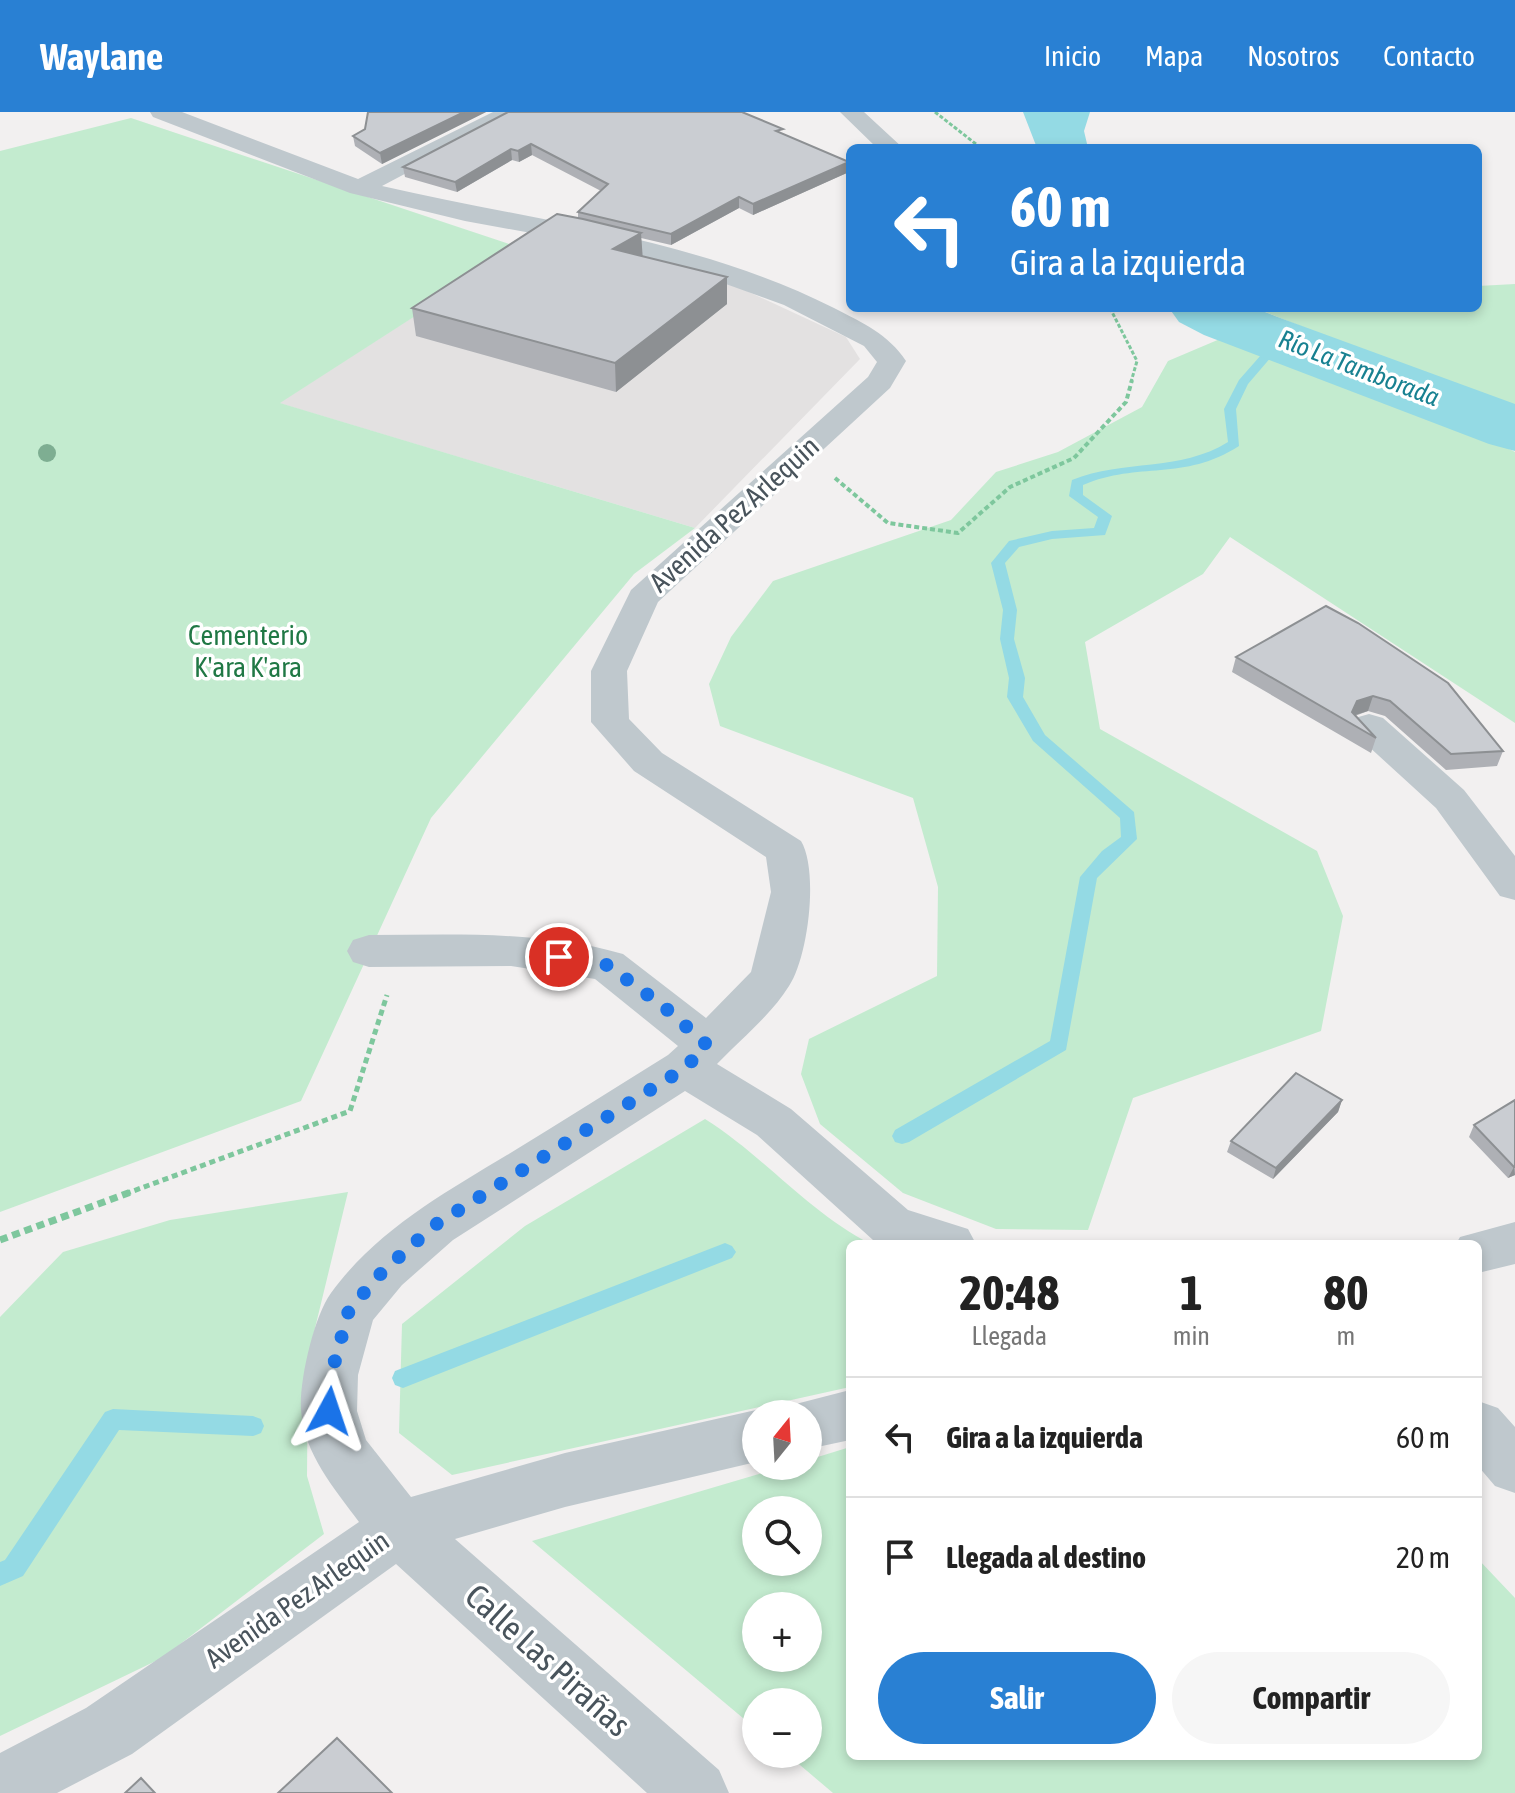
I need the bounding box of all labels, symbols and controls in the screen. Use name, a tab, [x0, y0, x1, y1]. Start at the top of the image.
text: Waylane	[40, 35, 163, 78]
text: Inicio	[1044, 40, 1101, 72]
text: Mapa	[1145, 40, 1203, 72]
text: Nosotros	[1247, 40, 1339, 72]
text: Contacto	[1383, 40, 1475, 72]
text: 60 m	[1010, 175, 1111, 239]
icon: left	[878, 176, 982, 280]
text: Gira a la izquierda	[1010, 241, 1246, 283]
water label: Río La Tamborada	[1275, 324, 1443, 412]
street label: Avenida Pez Arlequin	[643, 430, 825, 598]
park label: Cementerio K'ara K'ara	[188, 619, 308, 683]
pin	[525, 923, 593, 991]
icon: arrive	[537, 935, 581, 979]
text: 20:48	[959, 1265, 1059, 1320]
text: 1	[1180, 1265, 1203, 1320]
text: 80	[1323, 1265, 1369, 1320]
text: Llegada	[971, 1321, 1047, 1351]
text: min	[1173, 1321, 1210, 1351]
text: m	[1337, 1321, 1355, 1351]
position arrow	[287, 1369, 371, 1453]
north arrow	[742, 1400, 822, 1480]
map controls	[742, 1400, 822, 1768]
icon: left	[878, 1415, 922, 1459]
text: Gira a la izquierda	[946, 1420, 1143, 1454]
text: 60 m	[1396, 1420, 1450, 1454]
button: search	[742, 1496, 822, 1576]
street label: Avenida Pez Arlequin	[199, 1524, 395, 1674]
icon: arrive	[878, 1535, 922, 1579]
text: Llegada al destino	[946, 1540, 1146, 1574]
text: 20 m	[1396, 1540, 1450, 1574]
street label: Calle Las Pirañas	[458, 1576, 639, 1744]
button: +	[742, 1592, 822, 1672]
button: Salir	[878, 1652, 1156, 1744]
button: Compartir	[1172, 1652, 1450, 1744]
button: −	[742, 1688, 822, 1768]

